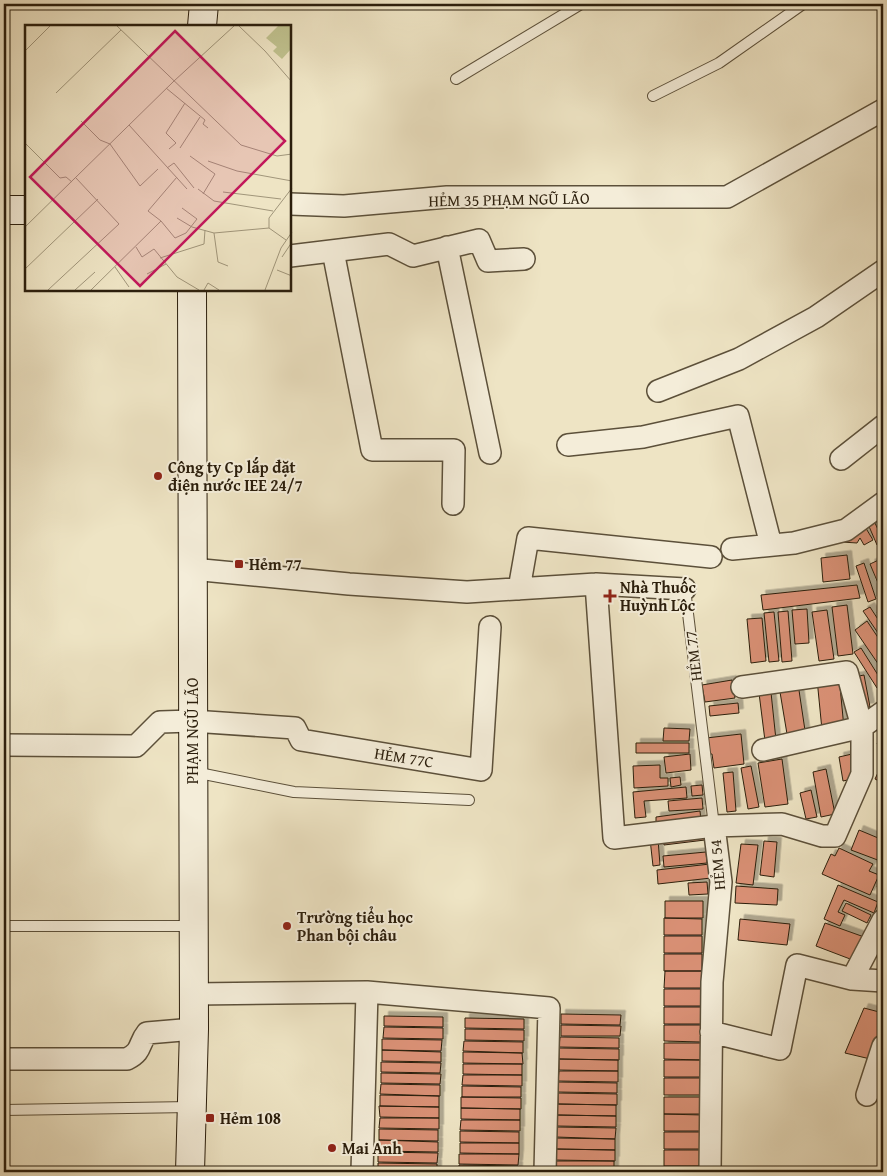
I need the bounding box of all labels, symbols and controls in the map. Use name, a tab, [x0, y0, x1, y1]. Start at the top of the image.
inset map	[25, 25, 291, 291]
street label: HẺM 35 PHẠM NGŨ LÃO	[428, 186, 590, 212]
place label: Công ty Cp lắp đặt điện nước IEE 24/7	[168, 455, 303, 497]
marker: Công ty Cp lắp đặt điện nước IEE 24/7	[152, 470, 164, 482]
place label: Hẻm 77	[249, 552, 302, 576]
marker: Hẻm 77	[233, 558, 245, 570]
place label: Nhà Thuốc Huỳnh Lộc	[620, 575, 696, 617]
marker: Nhà Thuốc Huỳnh Lộc	[604, 590, 616, 602]
street label: HẺM 77	[678, 629, 708, 683]
street label: PHẠM NGŨ LÃO	[180, 677, 204, 784]
street label: HẺM 77C	[373, 740, 436, 774]
street label: HẺM 54	[703, 838, 731, 891]
place label: Trường tiểu học Phan bội châu	[297, 905, 414, 947]
marker: Trường tiểu học Phan bội châu	[281, 920, 293, 932]
place label: Hẻm 108	[220, 1106, 281, 1130]
marker: Hẻm 108	[204, 1112, 216, 1124]
place label: Mai Anh	[342, 1136, 402, 1160]
marker: Mai Anh	[326, 1142, 338, 1154]

